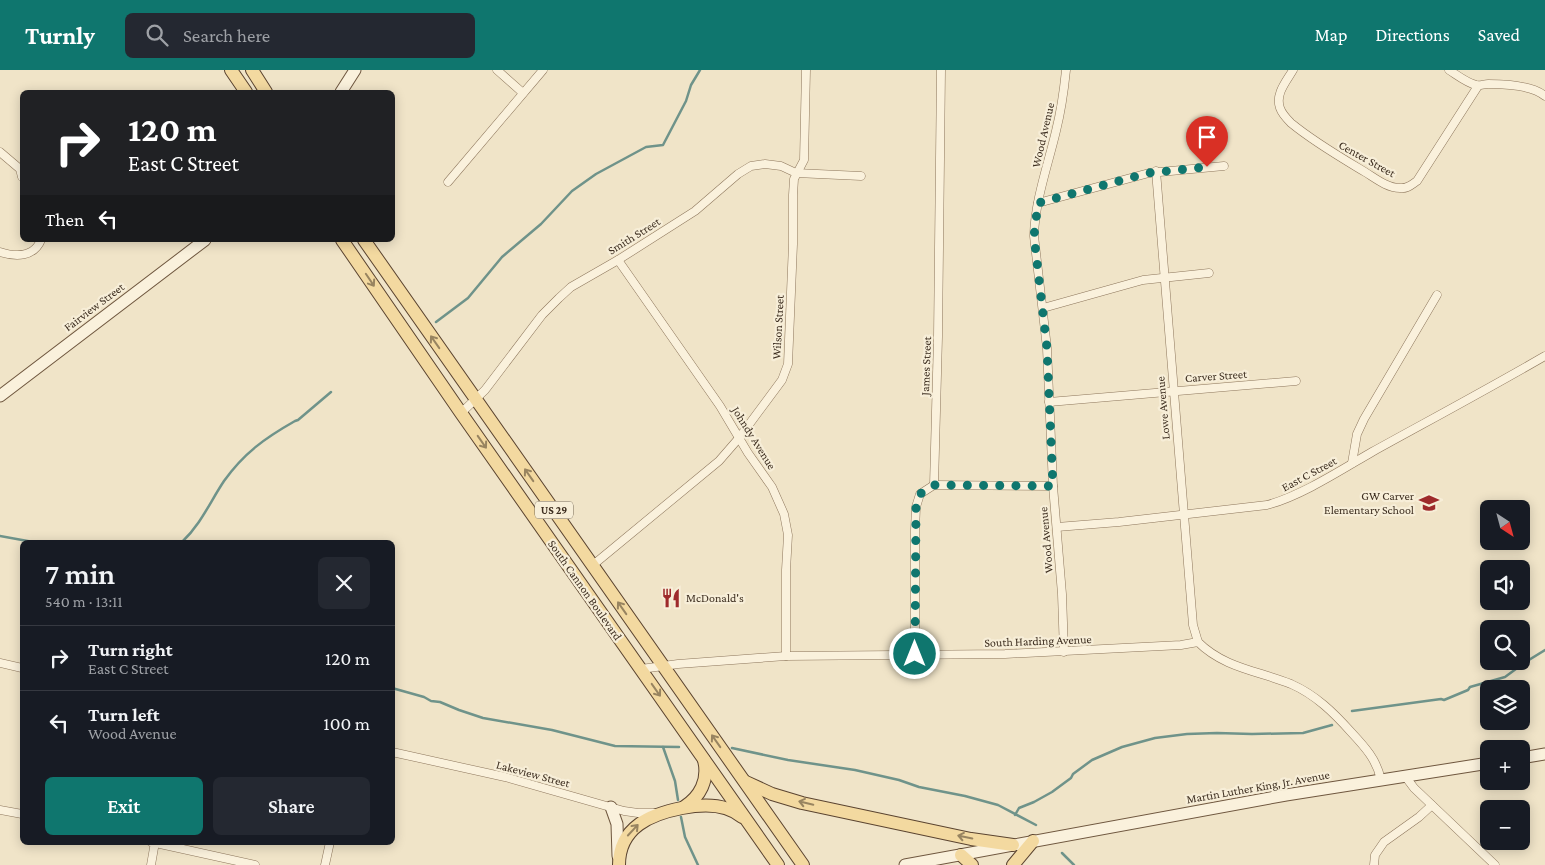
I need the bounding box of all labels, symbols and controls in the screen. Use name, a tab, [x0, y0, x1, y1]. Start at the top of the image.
search box	[125, 13, 475, 58]
icon: search	[143, 21, 171, 49]
text: Turnly	[25, 22, 95, 49]
text: Search here	[183, 25, 270, 46]
text: Map	[1315, 25, 1347, 45]
text: Directions	[1375, 25, 1450, 45]
text: Saved	[1478, 25, 1520, 45]
street label: Wood Avenue	[1029, 101, 1057, 169]
icon: right	[45, 110, 110, 175]
text: 120 m	[128, 110, 217, 149]
pin	[1186, 116, 1228, 167]
icon: arrive	[1193, 123, 1221, 151]
street label: Center Street	[1336, 138, 1399, 181]
text: East C Street	[128, 151, 239, 176]
icon: left	[94, 205, 122, 233]
text: Then	[45, 209, 84, 230]
street label: Smith Street	[605, 214, 664, 258]
one-way arrow	[365, 273, 375, 287]
street label: Fairview Street	[61, 279, 128, 334]
street label: Wilson Street	[769, 293, 787, 360]
one-way arrow	[430, 335, 440, 349]
street label: James Street	[918, 335, 934, 397]
street label: Carver Street	[1184, 367, 1249, 385]
street label: Lowe Avenue	[1153, 376, 1173, 440]
street label: Johndy Avenue	[728, 403, 779, 472]
one-way arrow	[477, 435, 487, 449]
street label: East C Street	[1279, 453, 1340, 494]
one-way arrow	[524, 468, 534, 482]
place label: GW Carver Elementary School	[1324, 489, 1415, 517]
school or university icon: GW Carver Elementary School	[1418, 492, 1440, 514]
north arrow	[1480, 500, 1530, 550]
map controls	[1480, 500, 1530, 850]
road number: US 29	[535, 502, 573, 518]
street label: Wood Avenue	[1036, 506, 1056, 574]
street label: South Cannon Boulevard	[545, 537, 625, 643]
text: 7 min	[45, 557, 115, 590]
button: close	[318, 557, 370, 609]
button: sound	[1480, 560, 1530, 610]
restaurant icon: McDonald's	[660, 587, 682, 609]
place label: McDonald's	[686, 591, 744, 605]
text: 540 m · 13:11	[45, 593, 123, 610]
one-way arrow	[617, 601, 627, 615]
button: search	[1480, 620, 1530, 670]
position arrow	[888, 627, 940, 679]
street label: South Harding Avenue	[984, 632, 1092, 650]
text: Turn right	[88, 639, 173, 660]
icon: right	[45, 644, 73, 672]
text: 120 m	[325, 648, 370, 669]
text: East C Street	[88, 660, 169, 677]
button: layers	[1480, 680, 1530, 730]
one-way arrow	[651, 683, 661, 697]
text: Turn left	[88, 704, 160, 725]
icon: left	[45, 709, 73, 737]
text: 100 m	[323, 713, 370, 734]
text: Wood Avenue	[88, 725, 176, 742]
one-way arrow	[711, 734, 721, 748]
button: +	[1480, 740, 1530, 790]
street label: Lakeview Street	[495, 757, 572, 791]
street label: Martin Luther King, Jr. Avenue	[1185, 768, 1331, 806]
button: Exit	[45, 777, 203, 835]
button: Share	[213, 777, 370, 835]
one-way arrow	[798, 798, 814, 807]
button: −	[1480, 800, 1530, 850]
one-way arrow	[627, 824, 639, 837]
one-way arrow	[957, 832, 973, 842]

